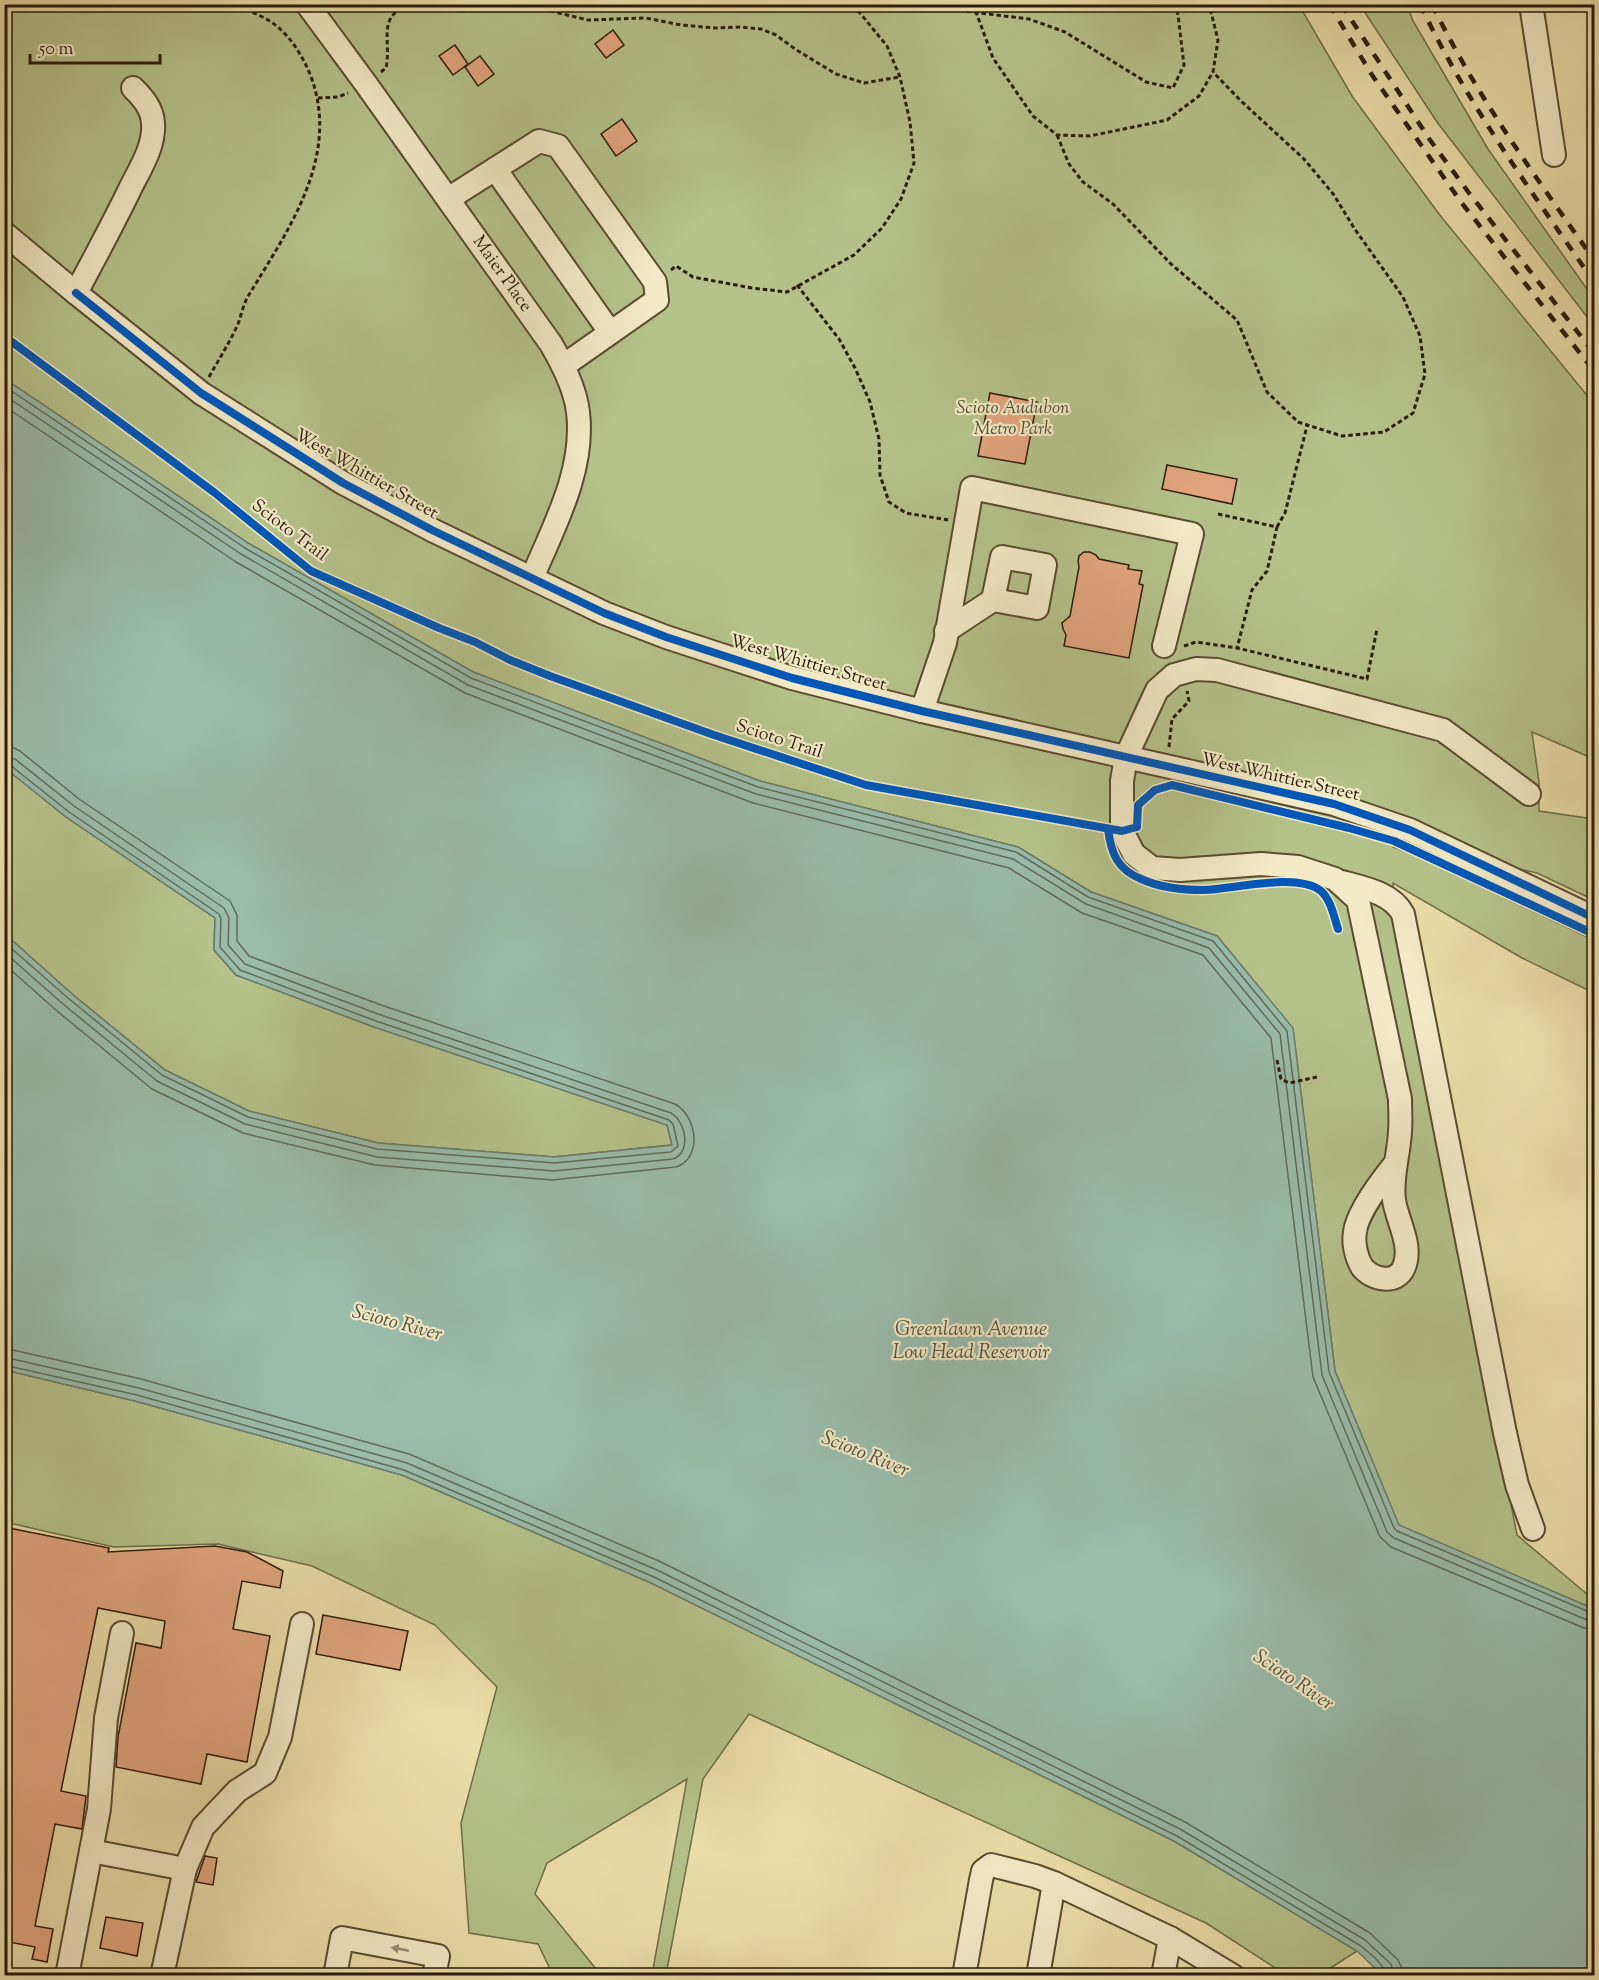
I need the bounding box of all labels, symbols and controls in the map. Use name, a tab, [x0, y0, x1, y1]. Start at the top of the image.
scale bar	[30, 27, 160, 65]
text: 50 m	[38, 37, 74, 63]
street label: Maier Place	[465, 231, 538, 318]
park label: Scioto Audubon Metro Park	[957, 396, 1070, 443]
street label: West Whittier Street	[289, 423, 443, 527]
street label: Scioto Trail	[245, 494, 333, 568]
street label: West Whittier Street	[727, 629, 889, 699]
street label: Scioto Trail	[732, 714, 826, 766]
street label: West Whittier Street	[1198, 747, 1362, 809]
water label: Scioto River	[349, 1298, 445, 1350]
water label: Greenlawn Avenue Low Head Reservoir	[892, 1316, 1050, 1368]
water label: Scioto River	[817, 1424, 913, 1486]
water label: Scioto River	[1247, 1643, 1339, 1719]
one-way arrow	[390, 1944, 409, 1953]

